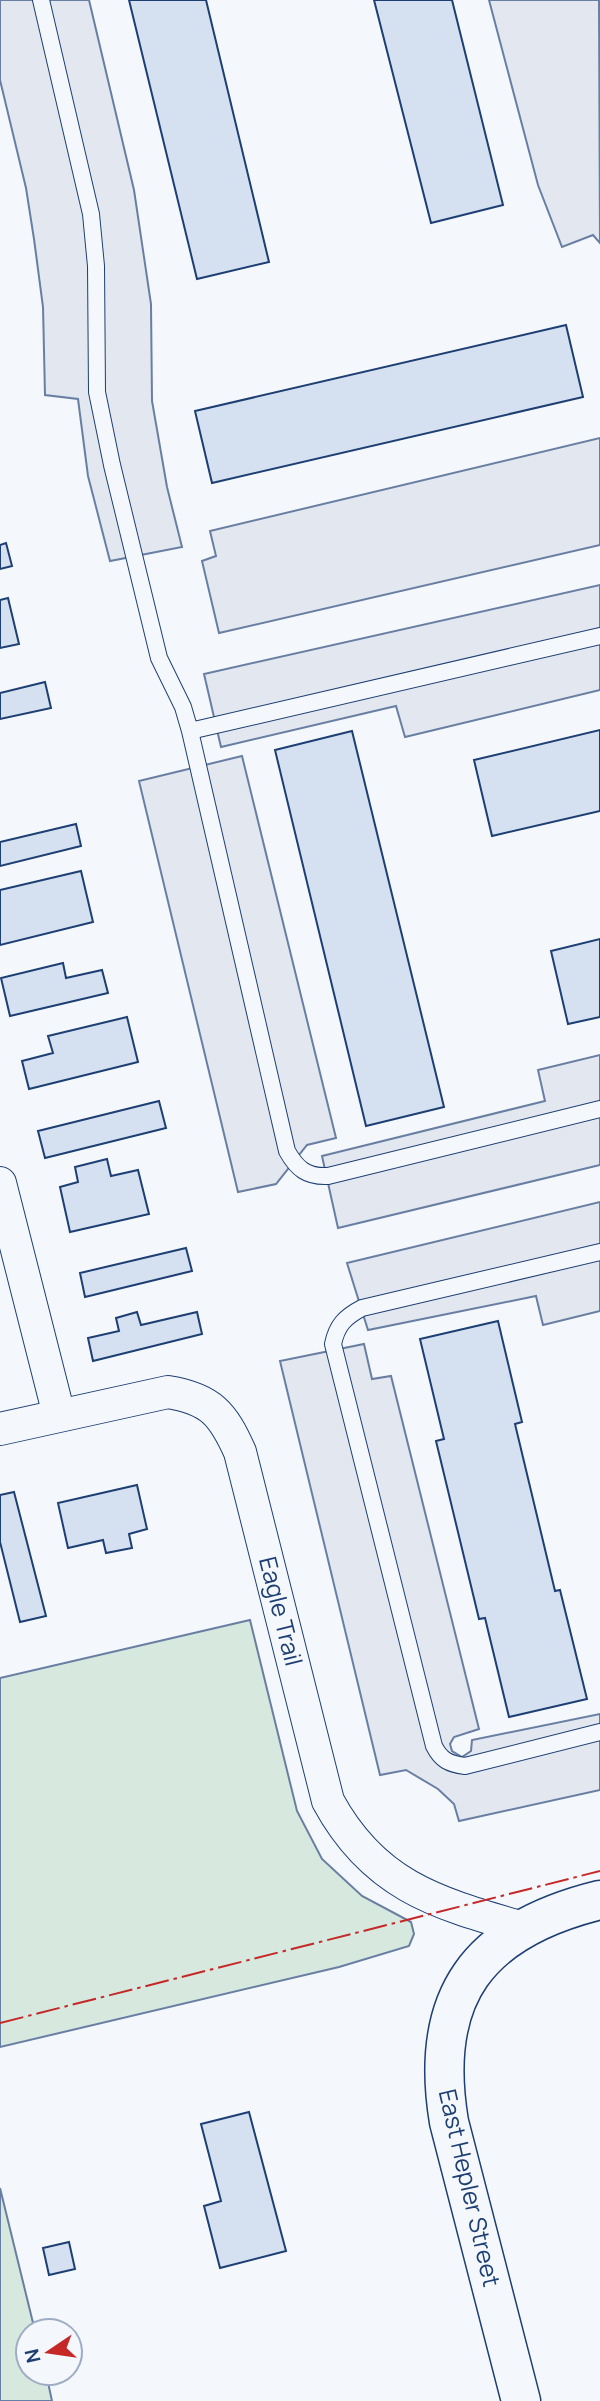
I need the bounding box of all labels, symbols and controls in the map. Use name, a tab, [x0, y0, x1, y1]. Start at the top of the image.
street label: Eagle Trail	[252, 1553, 311, 1669]
street label: East Hepler Street	[432, 2086, 509, 2290]
north arrow	[14, 2317, 84, 2387]
text: N	[18, 2346, 47, 2365]

